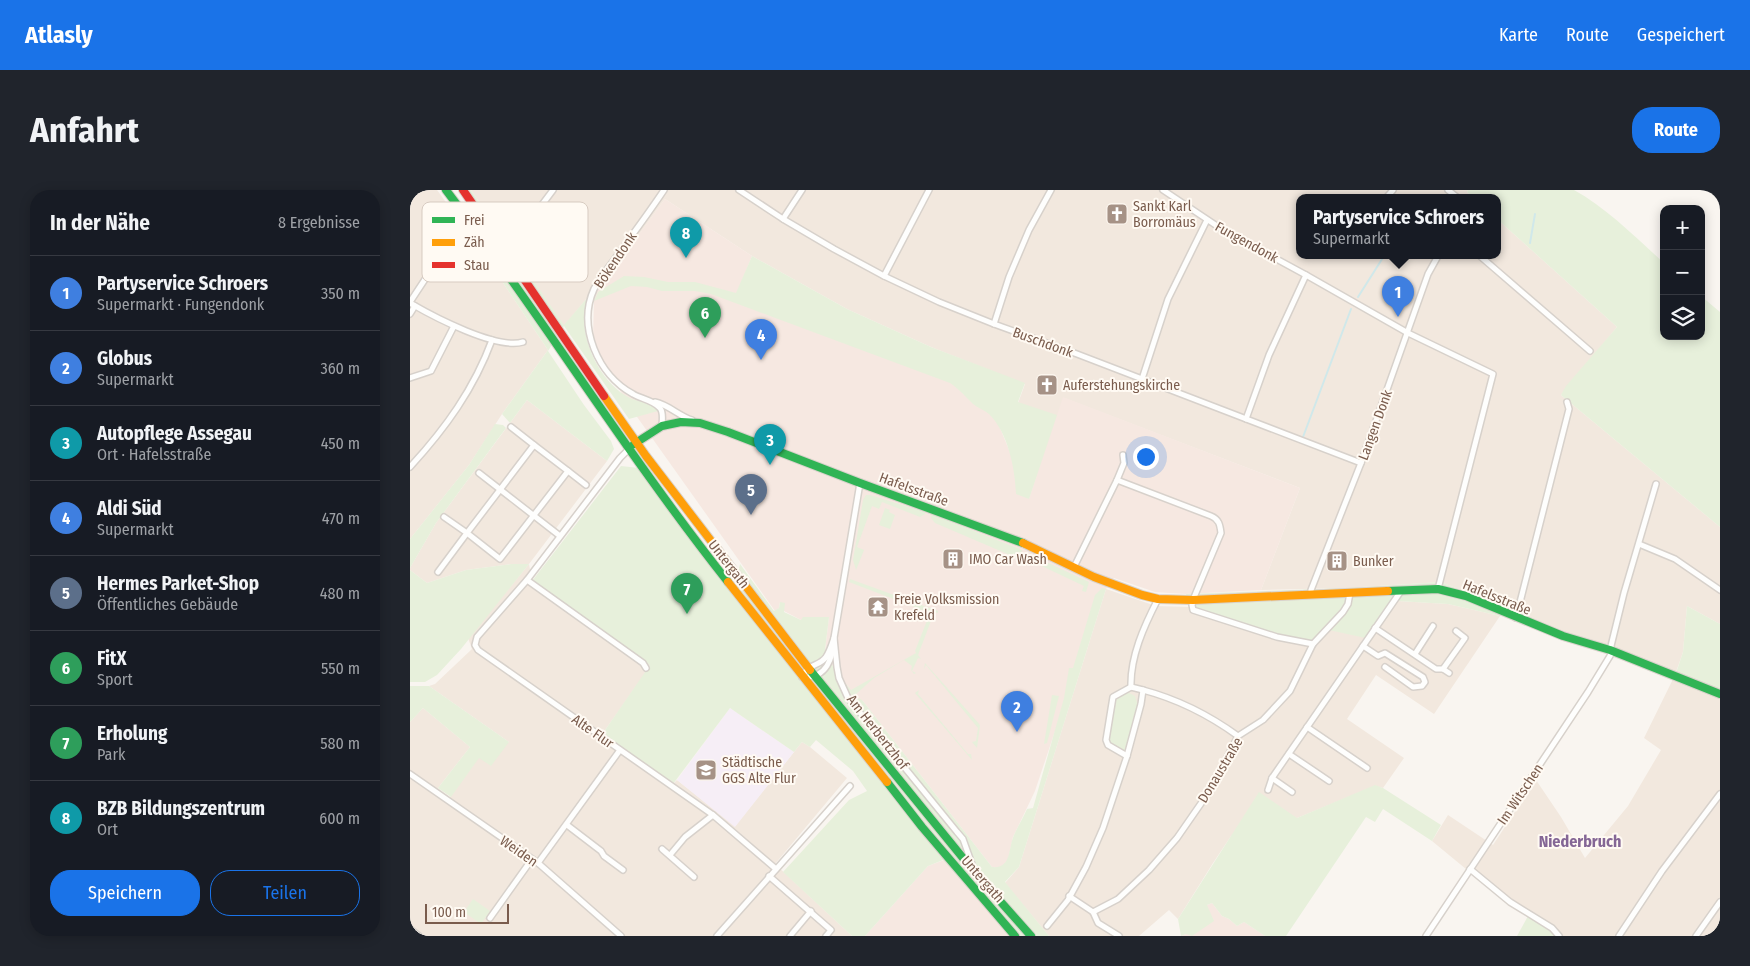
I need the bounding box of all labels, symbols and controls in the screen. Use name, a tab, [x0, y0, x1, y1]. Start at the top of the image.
text: Atlasly	[25, 21, 93, 49]
text: Karte	[1499, 24, 1538, 46]
text: Route	[1566, 24, 1609, 46]
text: Gespeichert	[1637, 24, 1725, 46]
button: Route	[1632, 107, 1720, 153]
text: Anfahrt	[30, 109, 139, 151]
popup	[1296, 194, 1501, 259]
place label: Sankt Karl Borromäus	[1133, 198, 1196, 231]
legend	[422, 202, 588, 282]
church icon: Sankt Karl Borromäus	[1105, 202, 1129, 226]
map controls	[1660, 205, 1705, 340]
button: +	[1660, 205, 1705, 250]
text: Partyservice Schroers	[1313, 206, 1484, 229]
text: In der Nähe	[50, 210, 150, 236]
text: Frei	[464, 212, 485, 229]
text: 8 Ergebnisse	[278, 213, 360, 232]
pin: 8	[670, 217, 702, 258]
street label: Fungendonk	[1212, 218, 1282, 267]
street label: Bökendonk	[590, 228, 641, 292]
text: Supermarkt	[1313, 229, 1390, 248]
text: Zäh	[464, 234, 485, 251]
button: −	[1660, 250, 1705, 295]
text: Stau	[464, 257, 490, 274]
text: Partyservice Schroers	[97, 272, 268, 295]
pin: 1	[1382, 276, 1414, 317]
text: 1	[63, 284, 69, 303]
text: 350 m	[321, 284, 360, 303]
text: Supermarkt · Fungendonk	[97, 295, 264, 314]
button: layers	[1660, 295, 1705, 340]
pin: 6	[689, 297, 721, 338]
pin: 4	[745, 319, 777, 360]
street label: Buschdonk	[1010, 324, 1076, 361]
text: Globus	[97, 347, 152, 370]
text: 2	[62, 359, 70, 378]
text: 360 m	[320, 359, 360, 378]
text: Supermarkt	[97, 370, 174, 389]
church icon: Auferstehungskirche	[1035, 373, 1059, 397]
place label: Auferstehungskirche	[1063, 377, 1180, 394]
street label: Langen Donk	[1355, 387, 1396, 463]
text: Autopflege Assegau	[97, 422, 252, 445]
pin: 3	[754, 424, 786, 465]
text: 3	[62, 434, 70, 453]
text: 450 m	[321, 434, 360, 453]
your location	[1133, 444, 1159, 470]
text: Ort · Hafelsstraße	[97, 445, 211, 464]
street label: Hafelsstraße	[877, 469, 951, 510]
pin: 5	[735, 474, 767, 515]
text: Aldi Süd	[97, 497, 162, 520]
text: 4	[62, 509, 70, 528]
text: 470 m	[322, 509, 360, 528]
text: Supermarkt	[97, 520, 174, 539]
street label: Untergath	[704, 537, 753, 592]
building icon: IMO Car Wash	[941, 547, 965, 571]
building icon: Bunker	[1325, 549, 1349, 573]
place label: IMO Car Wash	[969, 551, 1047, 568]
place label: Bunker	[1353, 553, 1394, 570]
text: Hermes Parket-Shop	[97, 572, 259, 595]
pin: 7	[671, 573, 703, 614]
street label: Hafelsstraße	[1460, 576, 1534, 619]
text: 5	[62, 584, 70, 603]
text: 480 m	[320, 584, 360, 603]
place label: Freie Volksmission Krefeld	[894, 591, 999, 624]
text: Öffentliches Gebäude	[97, 595, 238, 614]
temple icon: Freie Volksmission Krefeld	[866, 595, 890, 619]
text: FitX	[97, 647, 127, 670]
text: 6	[62, 659, 70, 678]
text: 550 m	[321, 659, 360, 678]
text: Sport	[97, 670, 133, 689]
pin: 2	[1001, 691, 1033, 732]
street label: Am Herbertzhof	[843, 692, 913, 774]
street label: Alte Flur	[568, 711, 617, 752]
text: Erholung	[97, 722, 167, 745]
text: 7	[63, 734, 69, 753]
text: 580 m	[320, 734, 360, 753]
street label: Donaustraße	[1194, 734, 1247, 806]
text: Park	[97, 745, 125, 764]
place label: Städtische GGS Alte Flur	[722, 754, 796, 787]
school or university icon: Städtische GGS Alte Flur	[694, 758, 718, 782]
street label: Im Witschen	[1494, 761, 1547, 828]
text: BZB Bildungszentrum	[97, 797, 265, 820]
text: 8	[62, 809, 70, 828]
text: 600 m	[319, 809, 360, 828]
text: Ort	[97, 820, 118, 839]
street label: Weiden	[496, 832, 541, 871]
district label: Niederbruch	[1539, 832, 1621, 851]
street label: Untergath	[958, 852, 1008, 906]
button: Speichern	[50, 870, 200, 916]
button: Teilen	[210, 870, 360, 916]
scale bar	[425, 901, 509, 924]
text: 100 m	[432, 904, 466, 921]

